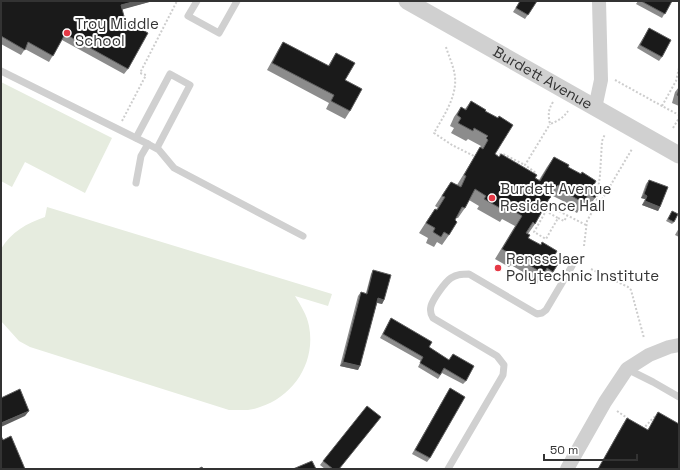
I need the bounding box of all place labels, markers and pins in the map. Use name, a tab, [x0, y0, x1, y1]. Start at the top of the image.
place label: Troy Middle School	[75, 14, 159, 50]
marker: Troy Middle School	[62, 28, 72, 38]
place label: Burdett Avenue Residence Hall	[500, 179, 612, 215]
marker: Burdett Avenue Residence Hall	[487, 193, 497, 203]
place label: Rensselaer Polytechnic Institute	[506, 249, 659, 285]
marker: Rensselaer Polytechnic Institute	[493, 263, 503, 273]

